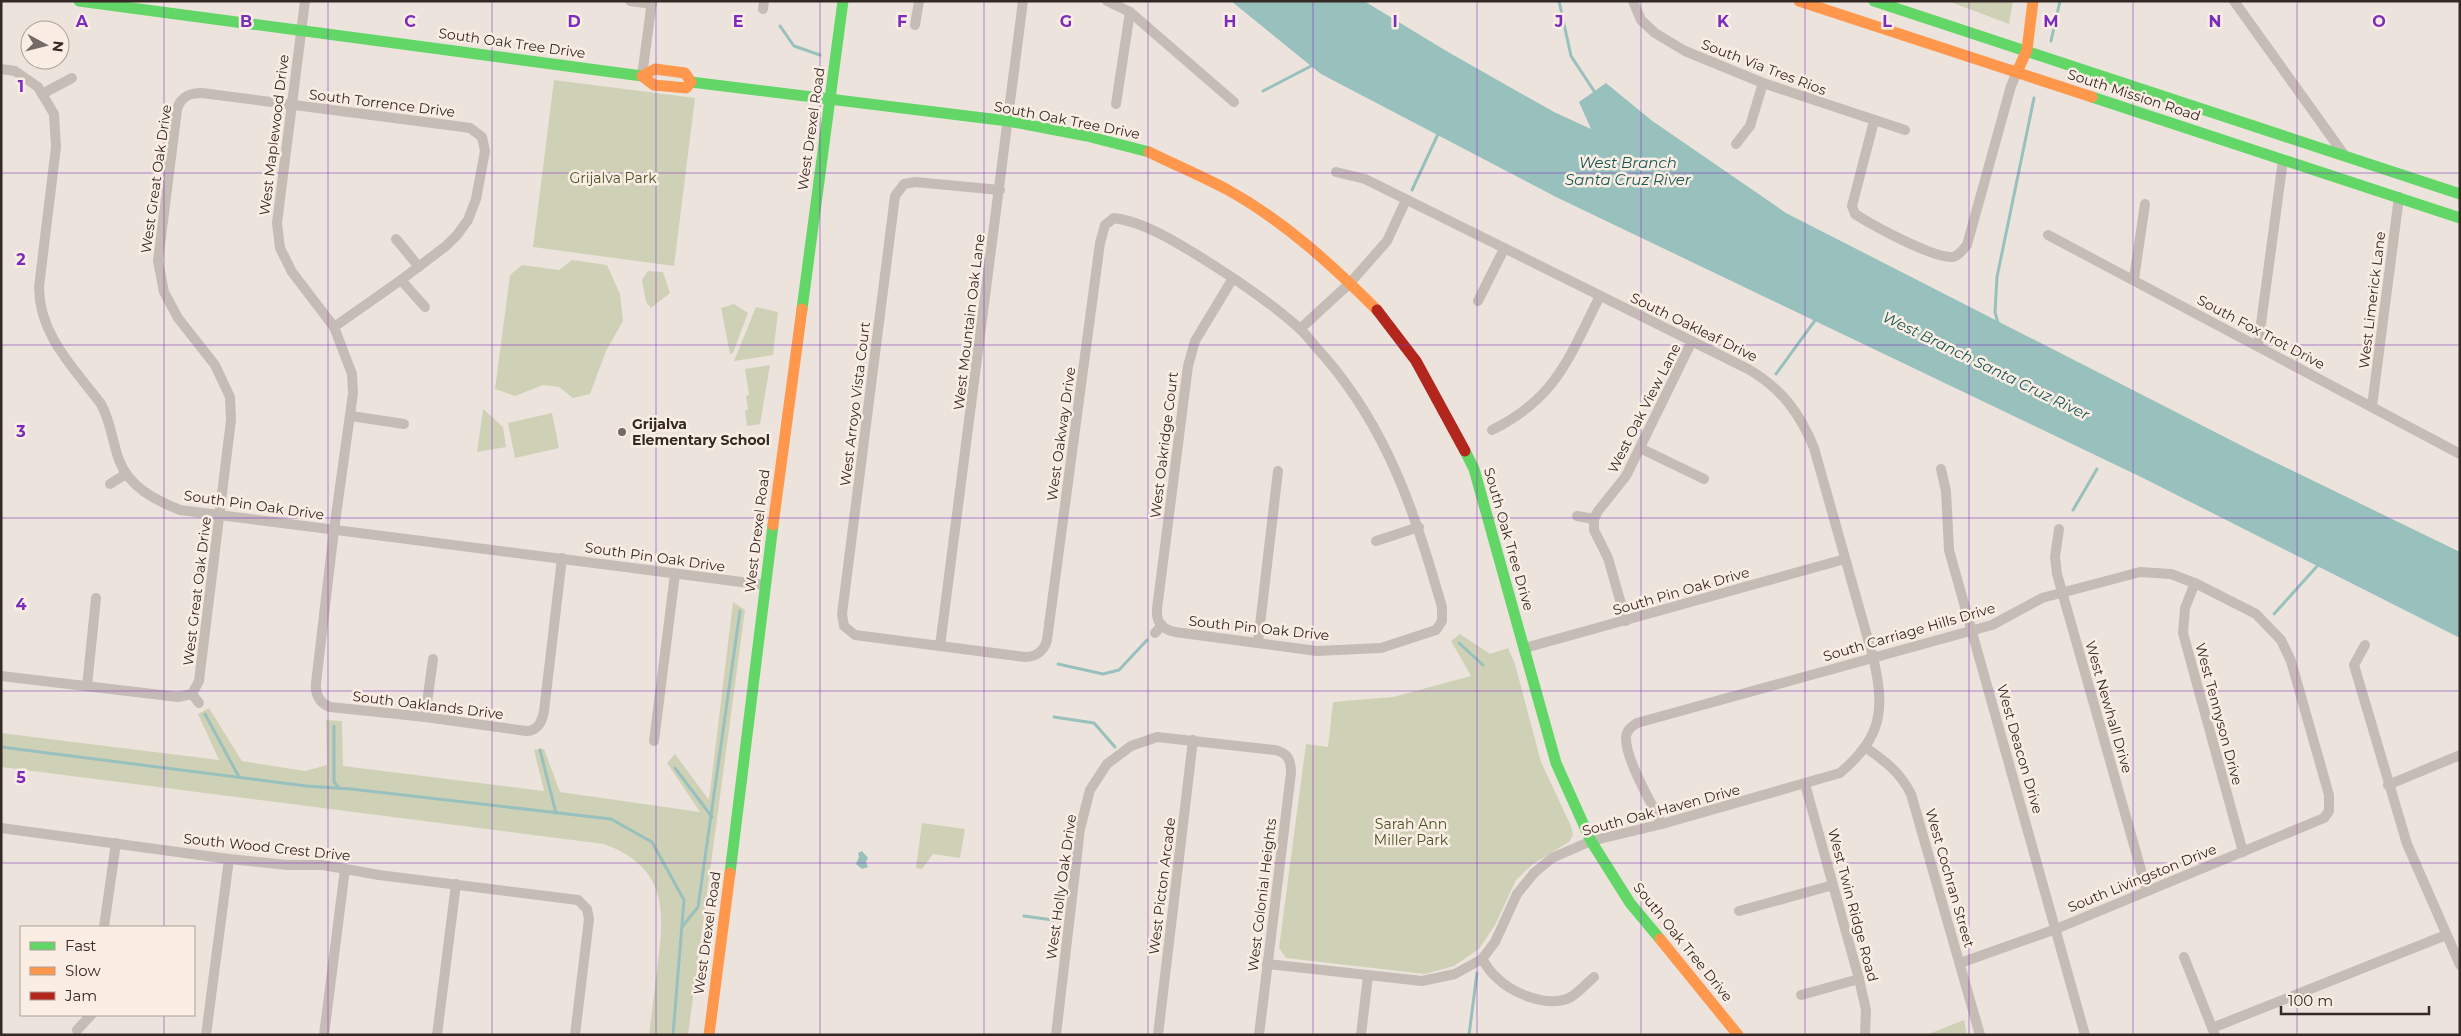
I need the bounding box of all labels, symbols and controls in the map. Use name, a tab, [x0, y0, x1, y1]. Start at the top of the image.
text: A	[75, 12, 89, 31]
text: B	[240, 12, 252, 31]
text: C	[404, 12, 416, 31]
text: D	[567, 12, 581, 31]
text: E	[733, 12, 743, 31]
text: F	[897, 12, 907, 31]
text: G	[1060, 12, 1072, 31]
text: H	[1224, 12, 1236, 31]
text: I	[1392, 12, 1398, 31]
text: J	[1554, 12, 1563, 31]
text: K	[1717, 12, 1730, 31]
text: L	[1882, 12, 1892, 31]
text: M	[2043, 12, 2059, 31]
text: N	[2209, 12, 2221, 31]
text: O	[2372, 12, 2386, 31]
north arrow	[20, 20, 70, 70]
street label: South Oak Tree Drive	[437, 24, 587, 62]
street label: South Via Tres Rios	[1699, 35, 1829, 99]
text: N	[48, 40, 68, 53]
street label: West Maplewood Drive	[255, 53, 293, 217]
street label: South Mission Road	[2065, 65, 2203, 125]
street label: West Drexel Road	[793, 66, 829, 192]
text: 1	[18, 77, 24, 96]
street label: South Torrence Drive	[308, 85, 456, 121]
street label: South Oak Tree Drive	[993, 97, 1141, 143]
street label: West Great Oak Drive	[137, 103, 175, 255]
water label: West Branch Santa Cruz River	[1565, 153, 1692, 189]
park label: Grijalva Park	[569, 169, 657, 187]
street label: West Limerick Lane	[2355, 230, 2389, 370]
street label: West Mountain Oak Lane	[949, 233, 989, 411]
text: 2	[16, 250, 26, 269]
street label: South Oakleaf Drive	[1627, 288, 1761, 366]
street label: South Fox Trot Drive	[2194, 291, 2328, 373]
water label: West Branch Santa Cruz River	[1880, 307, 2094, 424]
street label: West Arroyo Vista Court	[836, 320, 874, 487]
street label: West Oak View Lane	[1603, 340, 1685, 476]
street label: West Oakway Drive	[1043, 366, 1079, 502]
street label: West Oakridge Court	[1146, 370, 1182, 519]
place label: Grijalva Elementary School	[632, 415, 770, 449]
text: 3	[15, 422, 26, 441]
marker: Grijalva Elementary School	[616, 426, 628, 438]
street label: South Oak Tree Drive	[1480, 465, 1538, 613]
street label: West Drexel Road	[740, 468, 774, 594]
street label: South Pin Oak Drive	[183, 486, 325, 524]
street label: West Great Oak Drive	[179, 515, 215, 667]
street label: South Pin Oak Drive	[584, 538, 726, 576]
street label: South Pin Oak Drive	[1611, 563, 1751, 619]
text: 4	[15, 595, 27, 614]
street label: South Carriage Hills Drive	[1821, 599, 1997, 665]
street label: South Pin Oak Drive	[1188, 612, 1330, 644]
street label: West Newhall Drive	[2081, 639, 2137, 775]
street label: West Tennyson Drive	[2191, 641, 2247, 787]
street label: West Deacon Drive	[1993, 682, 2047, 816]
street label: South Oaklands Drive	[351, 687, 505, 723]
text: 5	[16, 768, 26, 787]
street label: South Oak Haven Drive	[1580, 780, 1742, 840]
street label: West Cochran Street	[1922, 806, 1979, 950]
street label: West Holly Oak Drive	[1042, 813, 1080, 961]
park label: Sarah Ann Miller Park	[1374, 815, 1449, 849]
street label: West Picton Arcade	[1145, 816, 1179, 956]
street label: West Colonial Heights	[1244, 817, 1280, 973]
street label: West Twin Ridge Road	[1824, 826, 1882, 984]
street label: South Wood Crest Drive	[183, 829, 351, 865]
street label: South Livingston Drive	[2065, 840, 2219, 916]
street label: West Drexel Road	[689, 870, 725, 996]
street label: South Oak Tree Drive	[1629, 879, 1737, 1005]
legend	[20, 926, 195, 1016]
text: Fast	[65, 936, 96, 955]
text: Slow	[65, 961, 101, 980]
scale bar	[2281, 984, 2428, 1016]
text: Jam	[64, 986, 97, 1005]
text: 100 m	[2288, 991, 2333, 1010]

